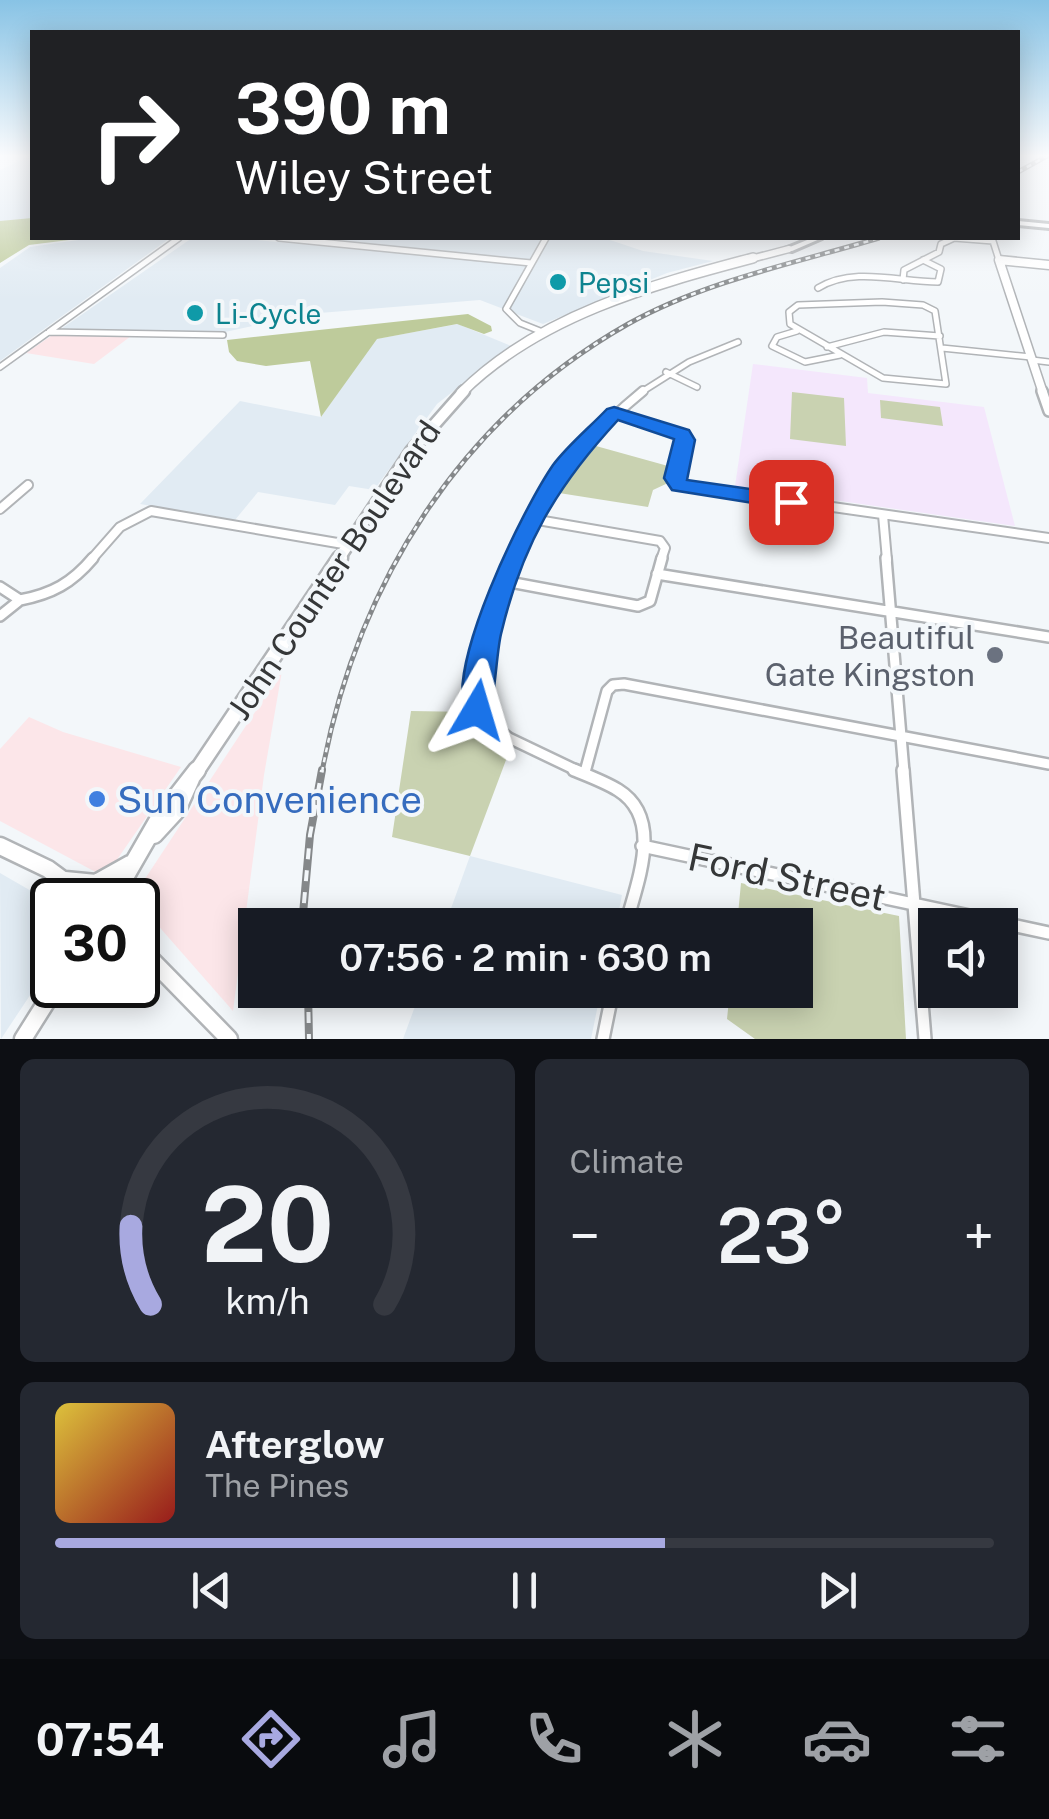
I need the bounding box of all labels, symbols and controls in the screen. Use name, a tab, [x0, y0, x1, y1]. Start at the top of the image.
text: 390 m	[235, 67, 451, 150]
icon: right	[70, 70, 200, 200]
text: Wiley Street	[235, 151, 493, 204]
place label: Pepsi	[578, 266, 649, 299]
marker: Pepsi	[547, 271, 569, 293]
place label: Li-Cycle	[215, 297, 321, 330]
marker: Li-Cycle	[184, 302, 206, 324]
street label: John Counter Boulevard	[220, 414, 448, 726]
pin	[749, 460, 834, 545]
icon: arrive	[764, 475, 819, 530]
place label: Beautiful Gate Kingston	[765, 619, 975, 693]
marker: Beautiful Gate Kingston	[984, 644, 1006, 666]
position arrow	[425, 658, 529, 762]
place label: Sun Convenience	[117, 777, 422, 822]
marker: Sun Convenience	[86, 788, 108, 810]
street label: Ford Street	[684, 834, 890, 920]
speed limit sign: 30	[30, 878, 160, 1008]
map controls	[918, 908, 1018, 1008]
button: sound	[918, 908, 1018, 1008]
text: 07:56 · 2 min · 630 m	[339, 935, 712, 980]
text: Climate	[570, 1143, 684, 1180]
text: 20	[201, 1163, 334, 1285]
text: 23°	[717, 1192, 847, 1280]
text: −	[570, 1204, 600, 1268]
text: +	[963, 1204, 994, 1268]
text: km/h	[225, 1280, 309, 1322]
text: Afterglow	[205, 1422, 385, 1467]
text: The Pines	[205, 1467, 349, 1504]
icon: previous	[184, 1563, 239, 1618]
icon: pause	[497, 1563, 552, 1618]
icon: next	[810, 1563, 865, 1618]
icon: directions	[236, 1704, 306, 1774]
icon: music	[377, 1704, 447, 1774]
icon: phone	[519, 1704, 589, 1774]
icon: climate	[660, 1704, 730, 1774]
icon: car	[802, 1704, 872, 1774]
icon: filters	[943, 1704, 1013, 1774]
text: 07:54	[36, 1713, 164, 1766]

